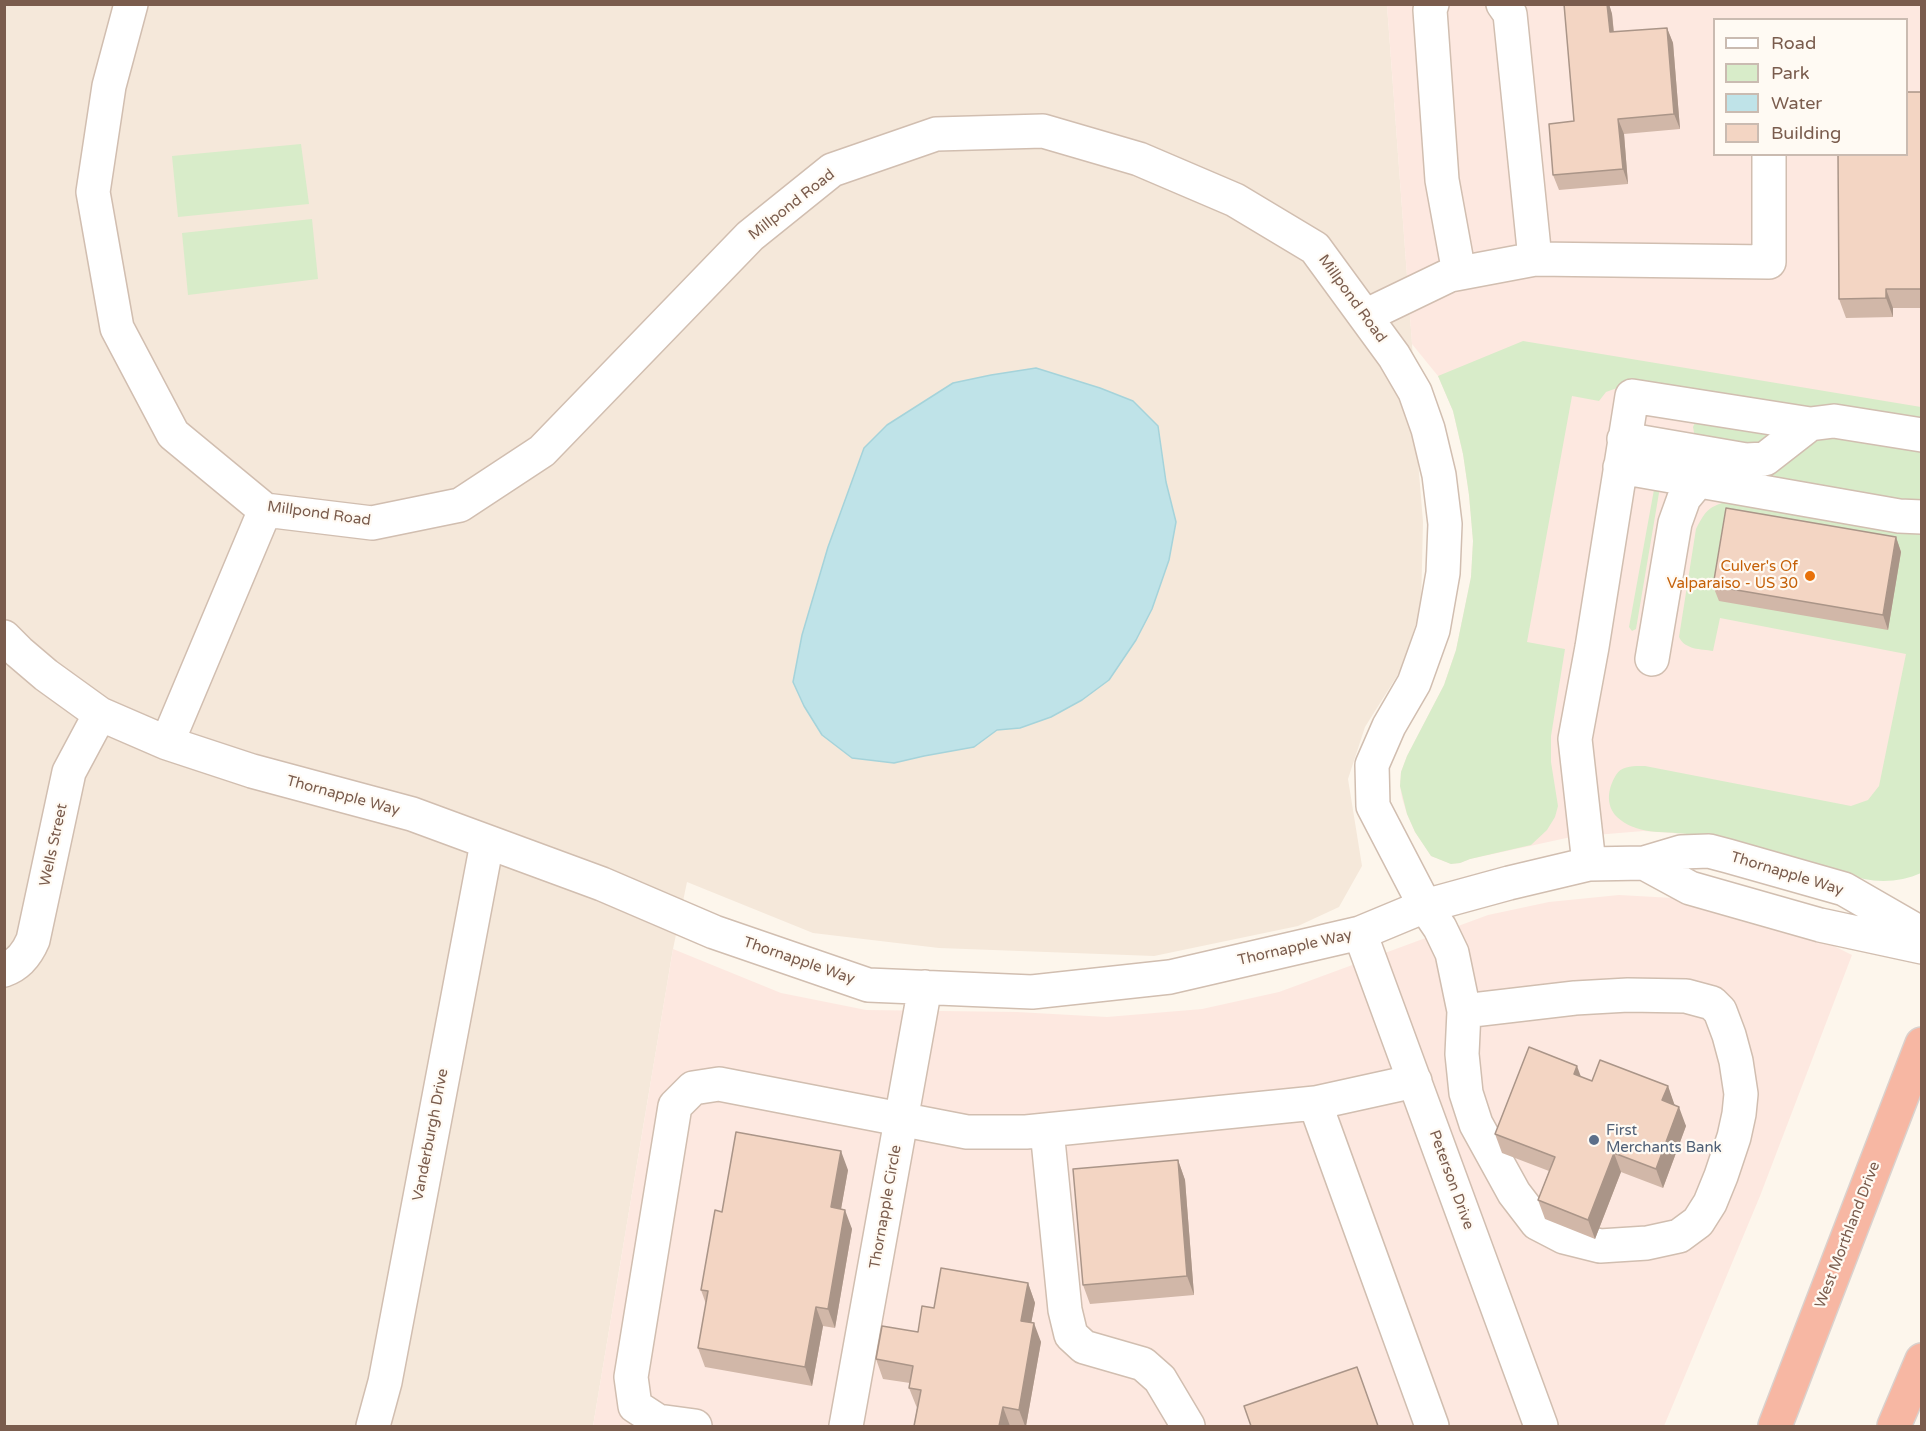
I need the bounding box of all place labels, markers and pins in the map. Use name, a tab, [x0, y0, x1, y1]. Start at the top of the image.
place label: Culver's Of Valparaiso - US 30	[1667, 558, 1798, 593]
marker: Culver's Of Valparaiso - US 30	[1803, 569, 1817, 583]
place label: First Merchants Bank	[1606, 1122, 1722, 1157]
marker: First Merchants Bank	[1587, 1133, 1601, 1147]

